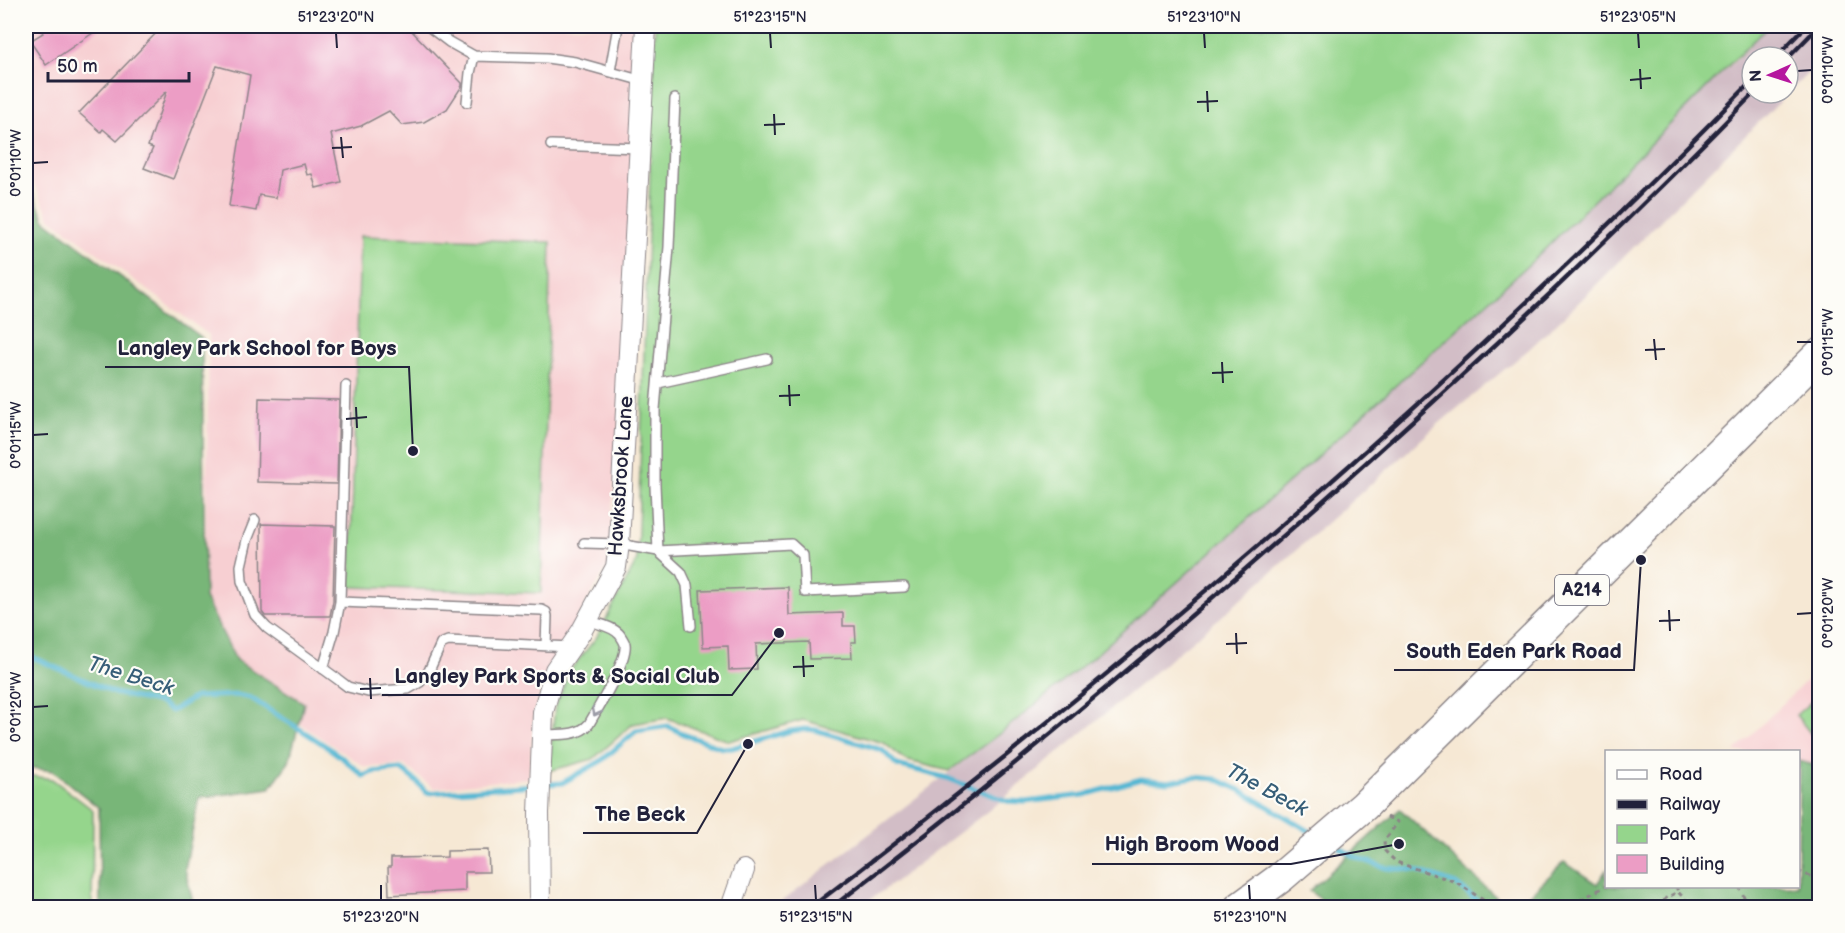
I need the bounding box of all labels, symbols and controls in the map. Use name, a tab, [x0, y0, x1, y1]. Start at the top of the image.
text: 51°23'20"N	[298, 8, 375, 27]
text: 51°23'15"N	[733, 8, 807, 27]
text: 51°23'10"N	[1167, 8, 1241, 27]
text: 51°23'05"N	[1600, 8, 1676, 27]
text: 0°01'10"W	[1819, 36, 1838, 104]
scale bar	[48, 45, 189, 83]
north arrow	[1740, 45, 1800, 105]
text: 50 m	[57, 56, 98, 77]
text: N	[1747, 69, 1766, 82]
text: 0°01'10"W	[7, 129, 26, 197]
text: 0°01'15"W	[1819, 308, 1838, 376]
callout: Langley Park School for Boys	[105, 328, 409, 367]
text: Langley Park School for Boys	[117, 336, 397, 361]
street label: Hawksbrook Lane	[603, 395, 639, 557]
text: 0°01'15"W	[7, 401, 26, 469]
road number: A214	[1555, 575, 1609, 605]
text: 0°01'20"W	[1819, 577, 1838, 648]
callout: South Eden Park Road	[1394, 631, 1634, 670]
text: South Eden Park Road	[1406, 639, 1622, 664]
water label: The Beck	[85, 651, 178, 701]
callout: Langley Park Sports & Social Club	[382, 656, 732, 695]
text: Langley Park Sports & Social Club	[394, 664, 720, 689]
text: 0°01'20"W	[7, 671, 26, 742]
one-way arrow	[592, 705, 603, 716]
legend	[1605, 750, 1800, 888]
water label: The Beck	[1222, 758, 1313, 822]
text: Road	[1659, 764, 1703, 785]
callout: The Beck	[583, 794, 697, 833]
text: Railway	[1659, 794, 1721, 815]
text: The Beck	[595, 802, 685, 827]
text: Park	[1659, 824, 1695, 845]
callout: High Broom Wood	[1092, 825, 1291, 864]
text: High Broom Wood	[1105, 832, 1279, 857]
text: Building	[1659, 854, 1725, 875]
text: 51°23'20"N	[343, 908, 420, 927]
text: 51°23'15"N	[779, 908, 853, 927]
text: 51°23'10"N	[1213, 908, 1287, 927]

